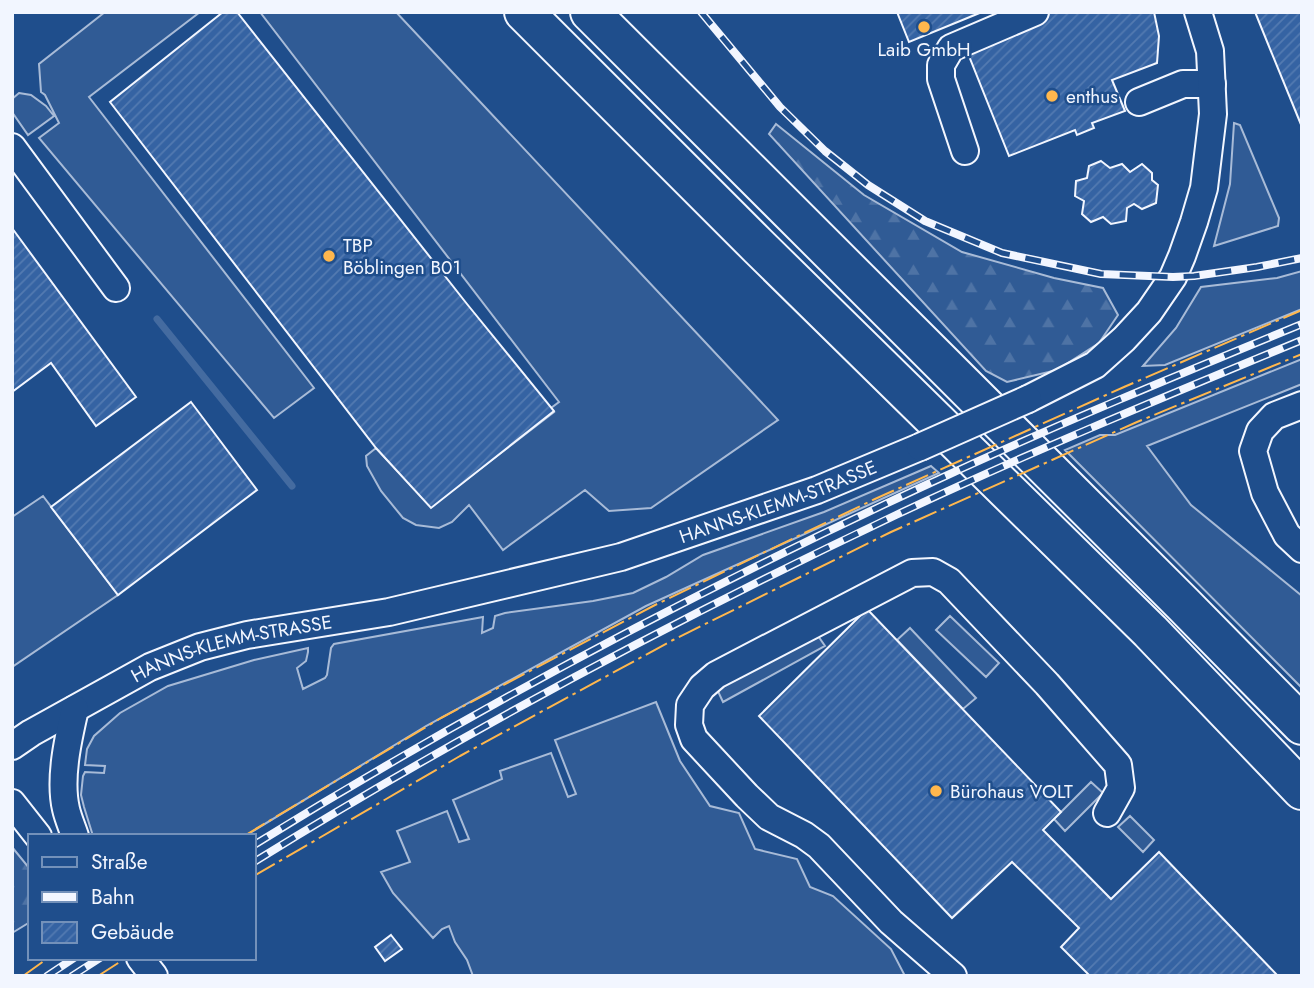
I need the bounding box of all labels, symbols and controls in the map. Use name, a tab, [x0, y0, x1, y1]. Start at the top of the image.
marker: Laib GmbH	[916, 19, 932, 35]
place label: Laib GmbH	[877, 36, 971, 63]
place label: enthus	[1066, 83, 1118, 110]
marker: enthus	[1044, 88, 1060, 104]
place label: TBP Böblingen B01	[343, 232, 461, 281]
marker: TBP Böblingen B01	[321, 248, 337, 264]
street label: HANNS-KLEMM-STRASSE	[675, 453, 881, 550]
street label: HANNS-KLEMM-STRASSE	[126, 608, 334, 689]
place label: Bürohaus VOLT	[950, 778, 1073, 805]
marker: Bürohaus VOLT	[928, 783, 944, 799]
legend	[28, 834, 256, 960]
text: Straße	[91, 847, 148, 877]
text: Bahn	[91, 882, 135, 912]
text: Gebäude	[91, 917, 174, 947]

